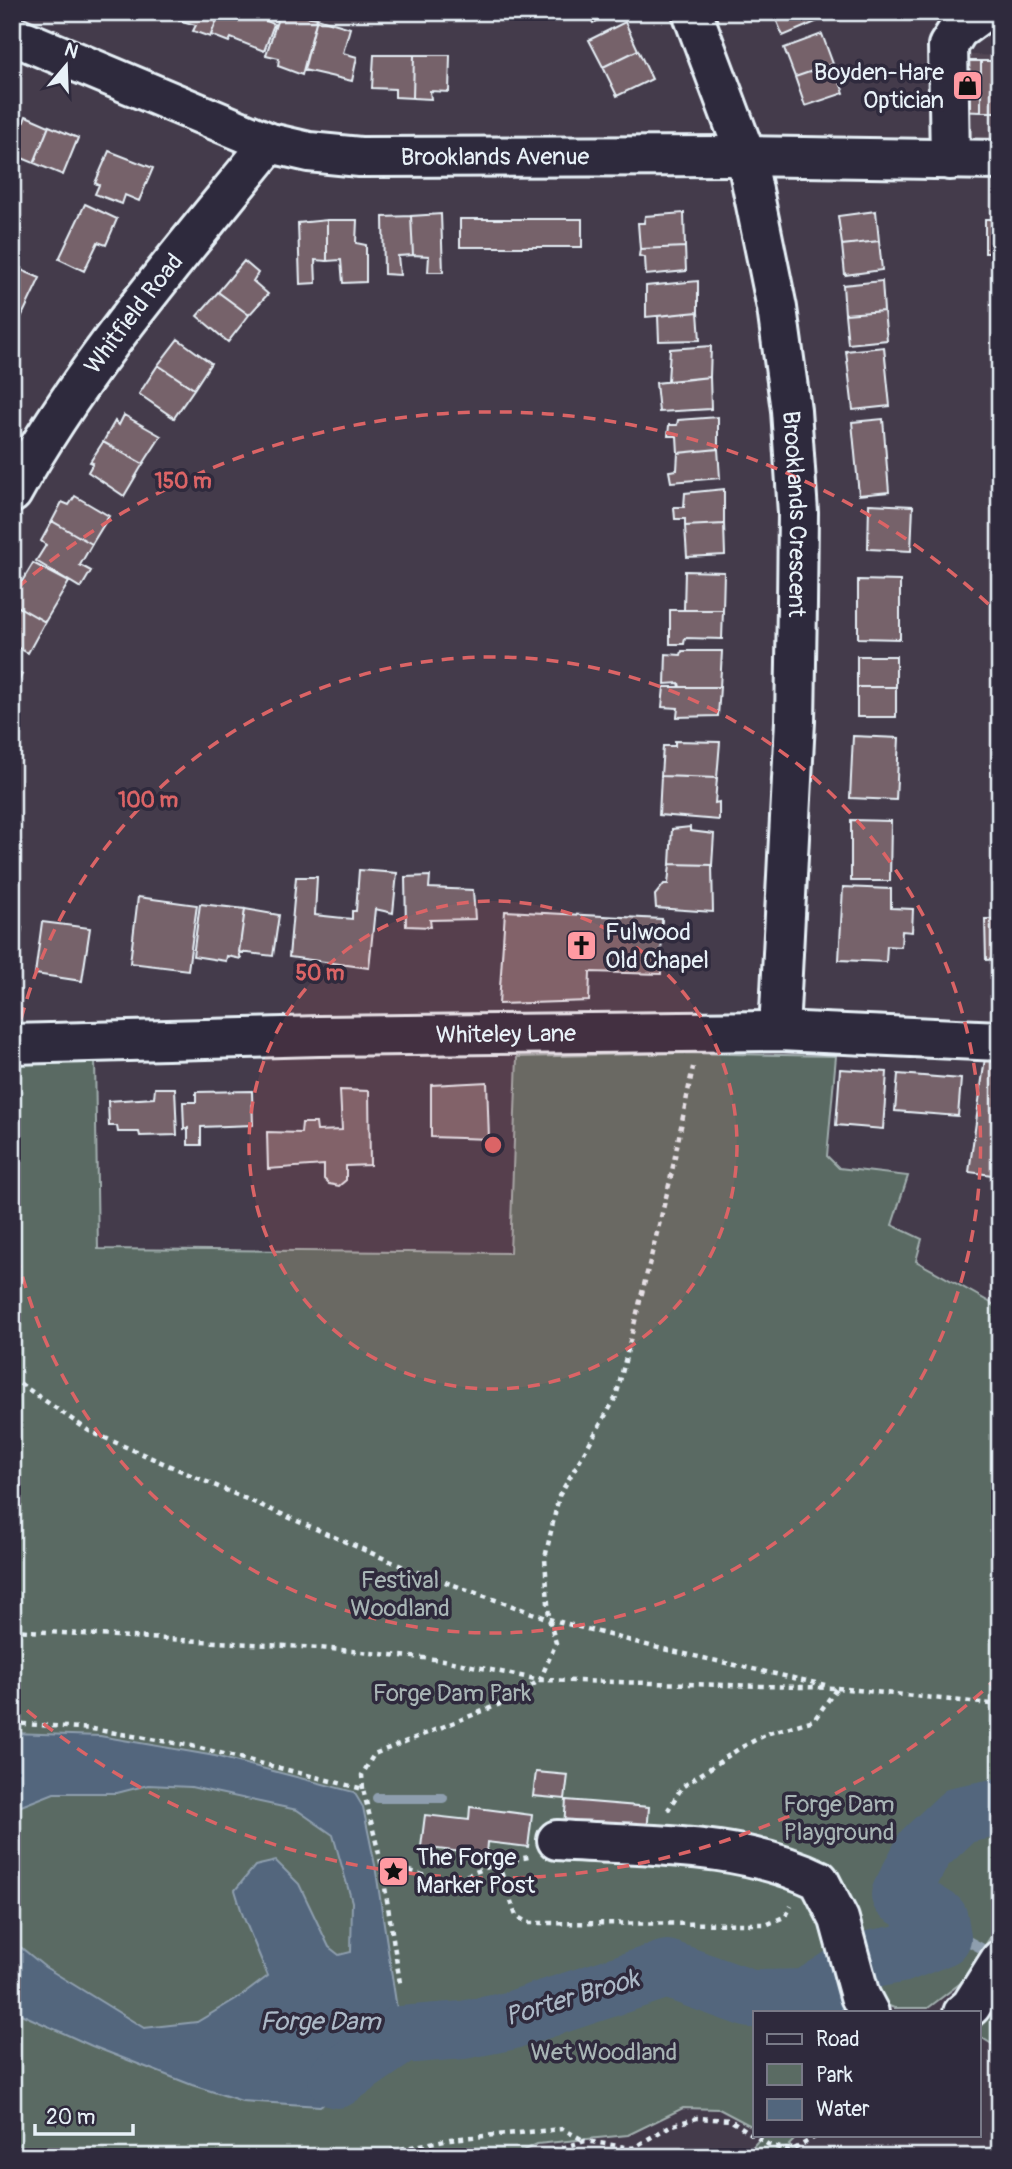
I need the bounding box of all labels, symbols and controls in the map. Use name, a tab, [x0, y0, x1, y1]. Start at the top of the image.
north arrow	[32, 32, 102, 102]
text: N	[61, 37, 81, 64]
place label: Boyden-Hare Optician	[814, 58, 944, 115]
shop icon: Boyden-Hare Optician	[950, 69, 984, 103]
street label: Brooklands Avenue	[401, 142, 590, 171]
street label: Whitfield Road	[78, 247, 189, 379]
street label: Brooklands Crescent	[777, 410, 813, 618]
text: 150 m	[154, 468, 212, 495]
text: 100 m	[118, 787, 178, 814]
place label: Fulwood Old Chapel	[605, 918, 709, 975]
church icon: Fulwood Old Chapel	[565, 929, 599, 963]
text: 50 m	[296, 960, 345, 987]
street label: Whiteley Lane	[436, 1019, 576, 1049]
centre of rings	[481, 1133, 505, 1157]
park label: Festival Woodland	[350, 1566, 450, 1623]
park label: Forge Dam Park	[373, 1679, 531, 1708]
park label: Forge Dam Playground	[783, 1790, 895, 1847]
place label: The Forge Marker Post	[416, 1843, 535, 1900]
place icon: The Forge Marker Post	[376, 1854, 410, 1888]
water label: Porter Brook	[501, 1962, 645, 2033]
water label: Forge Dam	[260, 2006, 382, 2038]
legend	[753, 2011, 981, 2138]
text: Road	[816, 2026, 860, 2053]
park label: Wet Woodland	[531, 2038, 677, 2067]
text: Park	[816, 2062, 853, 2089]
scale bar	[35, 2092, 133, 2136]
text: Water	[816, 2096, 870, 2123]
text: 20 m	[46, 2104, 95, 2131]

